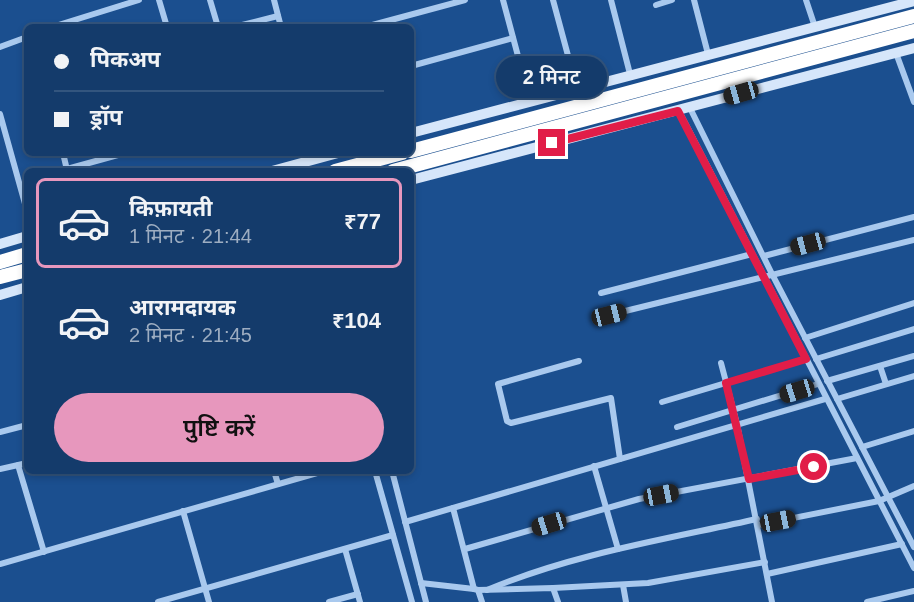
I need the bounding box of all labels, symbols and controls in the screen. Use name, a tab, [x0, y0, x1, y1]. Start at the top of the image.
text: पिकअप	[90, 47, 161, 72]
callout: 2 मिनट	[496, 56, 608, 98]
text: 2 मिनट	[523, 66, 580, 88]
car	[721, 79, 761, 107]
text: ड्रॉप	[90, 105, 123, 130]
route end	[538, 129, 565, 156]
icon: car	[57, 196, 111, 250]
text: किफ़ायती	[129, 196, 213, 221]
text: ₹77	[344, 209, 381, 234]
text: 1 मिनट · 21:44	[129, 225, 252, 247]
car	[788, 231, 828, 257]
icon: car	[57, 295, 111, 349]
text: आरामदायक	[129, 295, 236, 320]
car	[589, 302, 629, 328]
text: ₹104	[332, 308, 381, 333]
text: 2 मिनट · 21:45	[129, 324, 252, 346]
car	[777, 377, 817, 405]
button: पुष्टि करें	[54, 393, 384, 462]
route start	[800, 453, 827, 480]
car	[642, 483, 680, 507]
car	[759, 509, 797, 533]
car	[529, 510, 569, 538]

